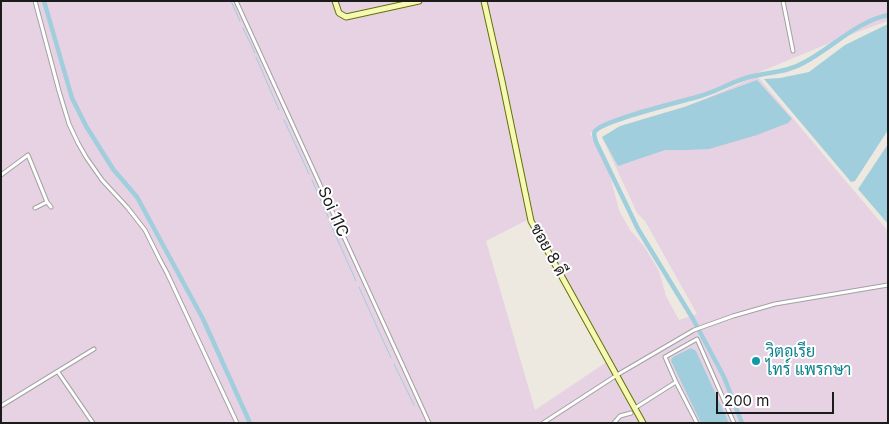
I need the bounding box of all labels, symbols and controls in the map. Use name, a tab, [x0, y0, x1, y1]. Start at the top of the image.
street label: Soi 11C	[313, 184, 353, 240]
street label: ซอย 8 ดี	[526, 221, 570, 279]
place label: วิตอเรีย ไทร์ แพรกษา	[766, 342, 851, 380]
marker: วิตอเรีย ไทร์ แพรกษา	[750, 355, 762, 367]
scale bar	[719, 382, 836, 414]
text: 200 m	[724, 391, 769, 410]

